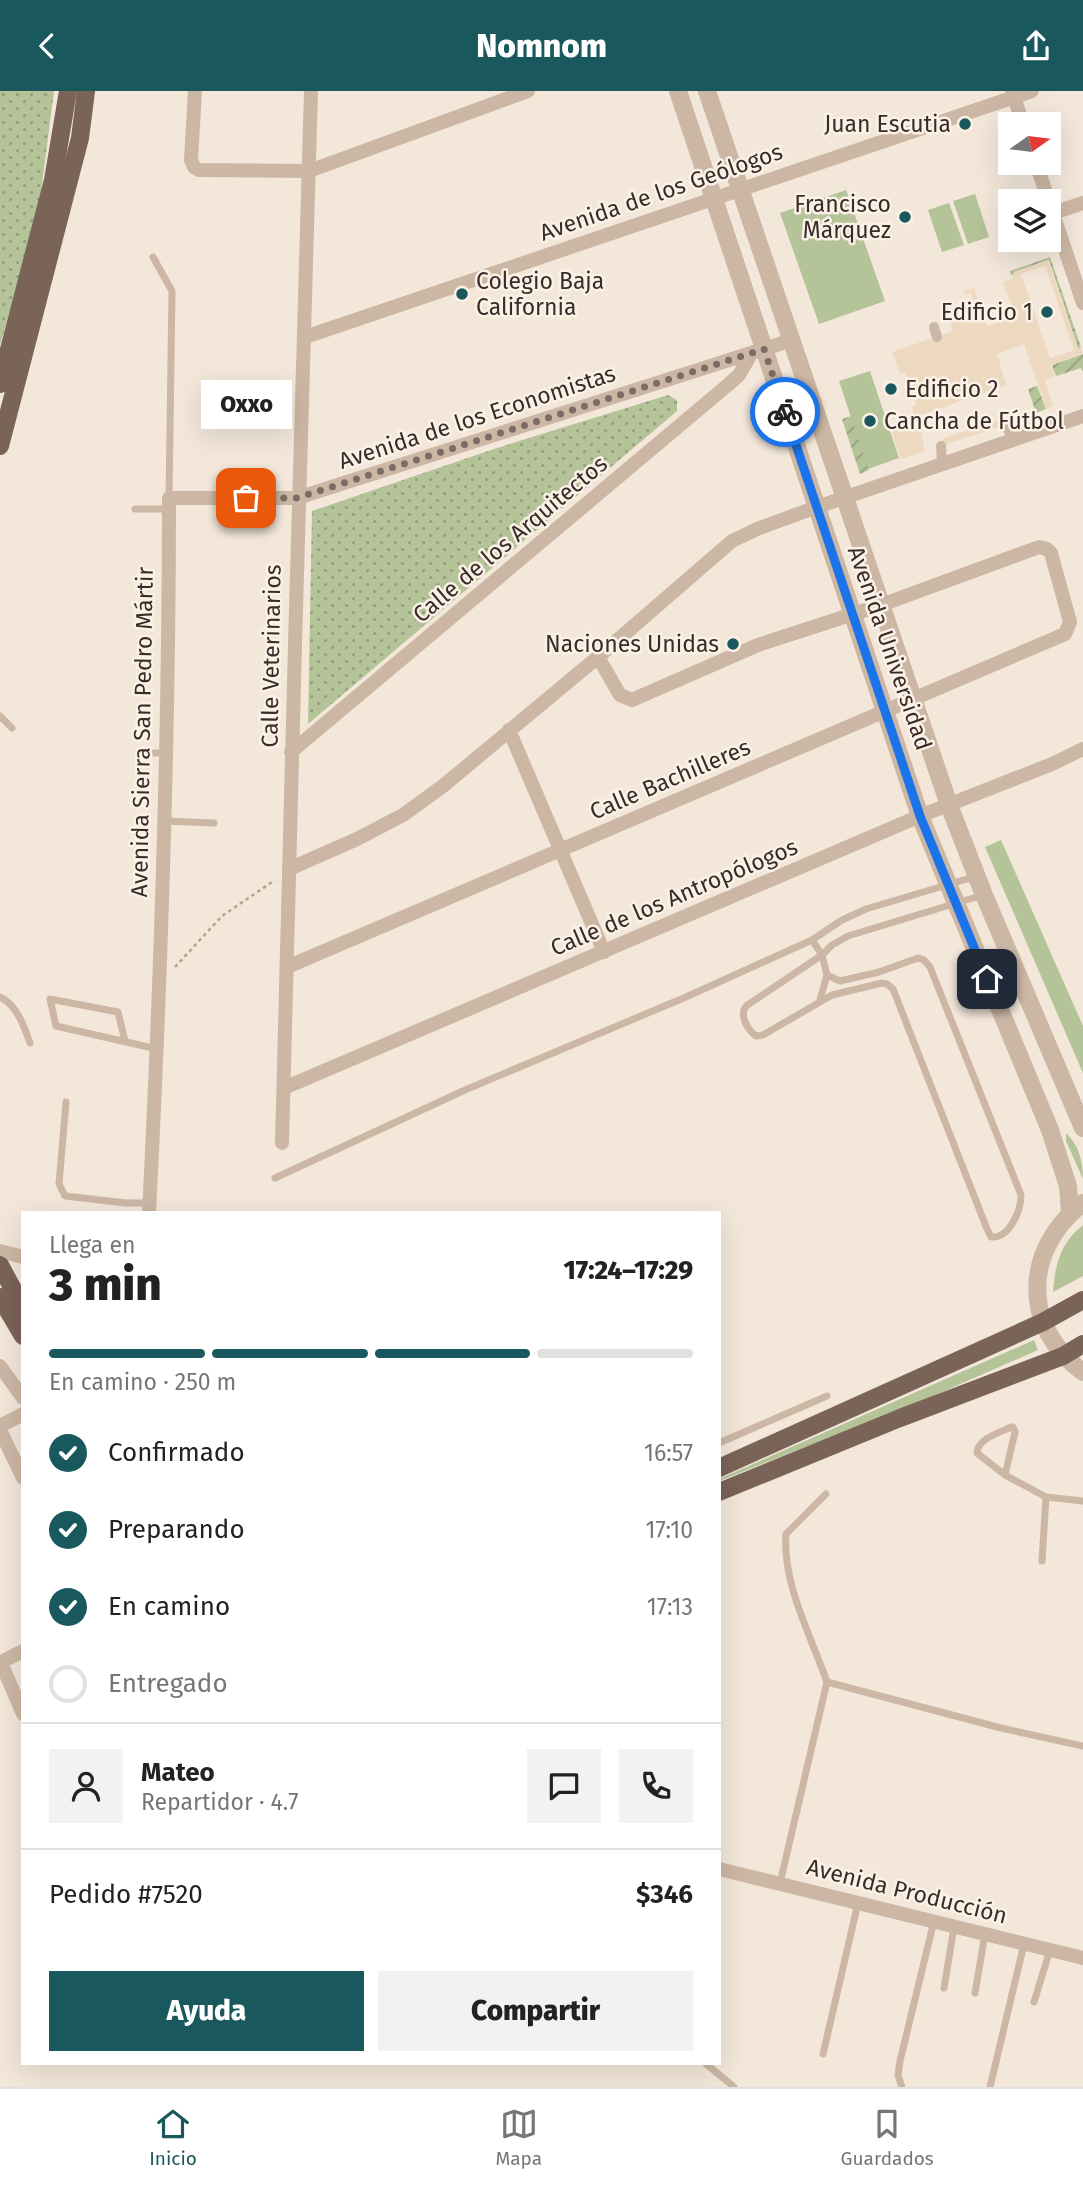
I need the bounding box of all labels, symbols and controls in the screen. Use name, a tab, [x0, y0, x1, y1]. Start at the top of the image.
icon: back	[28, 27, 66, 65]
text: Nomnom	[476, 27, 607, 65]
icon: share	[1017, 27, 1055, 65]
place label: Juan Escutia	[824, 110, 951, 138]
north arrow	[998, 112, 1060, 175]
map controls	[998, 112, 1061, 252]
marker: Juan Escutia	[957, 116, 973, 132]
street label: Avenida de los Geólogos	[536, 137, 786, 247]
button: layers	[998, 189, 1061, 252]
place label: Francisco Márquez	[794, 190, 891, 244]
marker: Francisco Márquez	[897, 209, 913, 225]
place label: Colegio Baja California	[476, 267, 604, 321]
marker: Colegio Baja California	[454, 286, 470, 302]
place label: Edificio 1	[941, 298, 1033, 326]
marker: Edificio 1	[1039, 304, 1055, 320]
street label: Avenida de los Economistas	[335, 359, 619, 475]
place label: Edificio 2	[905, 375, 999, 403]
courier	[750, 377, 820, 447]
callout: Oxxo	[201, 379, 292, 428]
marker: Edificio 2	[883, 381, 899, 397]
text: Oxxo	[220, 390, 273, 418]
icon: bike	[766, 393, 804, 431]
place label: Cancha de Fútbol	[884, 407, 1064, 435]
marker: Cancha de Fútbol	[862, 413, 878, 429]
street label: Calle de los Arquitectos	[407, 450, 613, 628]
pin	[216, 468, 276, 528]
icon: bag	[227, 479, 265, 517]
street label: Avenida Universidad	[842, 542, 938, 754]
street label: Calle Veterinarios	[255, 564, 287, 748]
street label: Avenida Sierra San Pedro Mártir	[125, 566, 159, 898]
place label: Naciones Unidas	[545, 630, 719, 658]
marker: Naciones Unidas	[725, 636, 741, 652]
street label: Calle Bachilleres	[585, 733, 755, 825]
street label: Calle de los Antropólogos	[546, 832, 802, 962]
pin	[957, 949, 1017, 1009]
icon: home	[968, 960, 1006, 998]
text: Llega en	[49, 1231, 135, 1259]
text: 17:24–17:29	[564, 1255, 693, 1286]
text: 3 min	[49, 1257, 162, 1312]
text: En camino · 250 m	[49, 1368, 236, 1396]
icon: check	[49, 1434, 87, 1472]
text: Confirmado	[108, 1437, 245, 1468]
text: 16:57	[644, 1439, 693, 1467]
icon: check	[49, 1511, 87, 1549]
text: Preparando	[108, 1514, 245, 1545]
text: 17:10	[645, 1516, 693, 1544]
icon: check	[49, 1588, 87, 1626]
text: En camino	[108, 1591, 230, 1622]
text: 17:13	[647, 1593, 693, 1621]
text: Entregado	[108, 1668, 228, 1699]
button: person	[49, 1749, 123, 1823]
button: chat	[527, 1749, 601, 1823]
button: phone	[619, 1749, 693, 1823]
text: Mateo	[141, 1757, 215, 1788]
text: Repartidor · 4.7	[141, 1788, 298, 1816]
street label: Avenida Producción	[804, 1853, 1010, 1929]
text: Pedido #7520	[49, 1879, 203, 1910]
text: $346	[636, 1879, 693, 1910]
button: Ayuda	[49, 1971, 364, 2051]
button: Compartir	[378, 1971, 693, 2051]
tab: Inicio	[149, 2105, 197, 2170]
tab: Mapa	[495, 2105, 542, 2170]
tab: Guardados	[841, 2105, 934, 2170]

